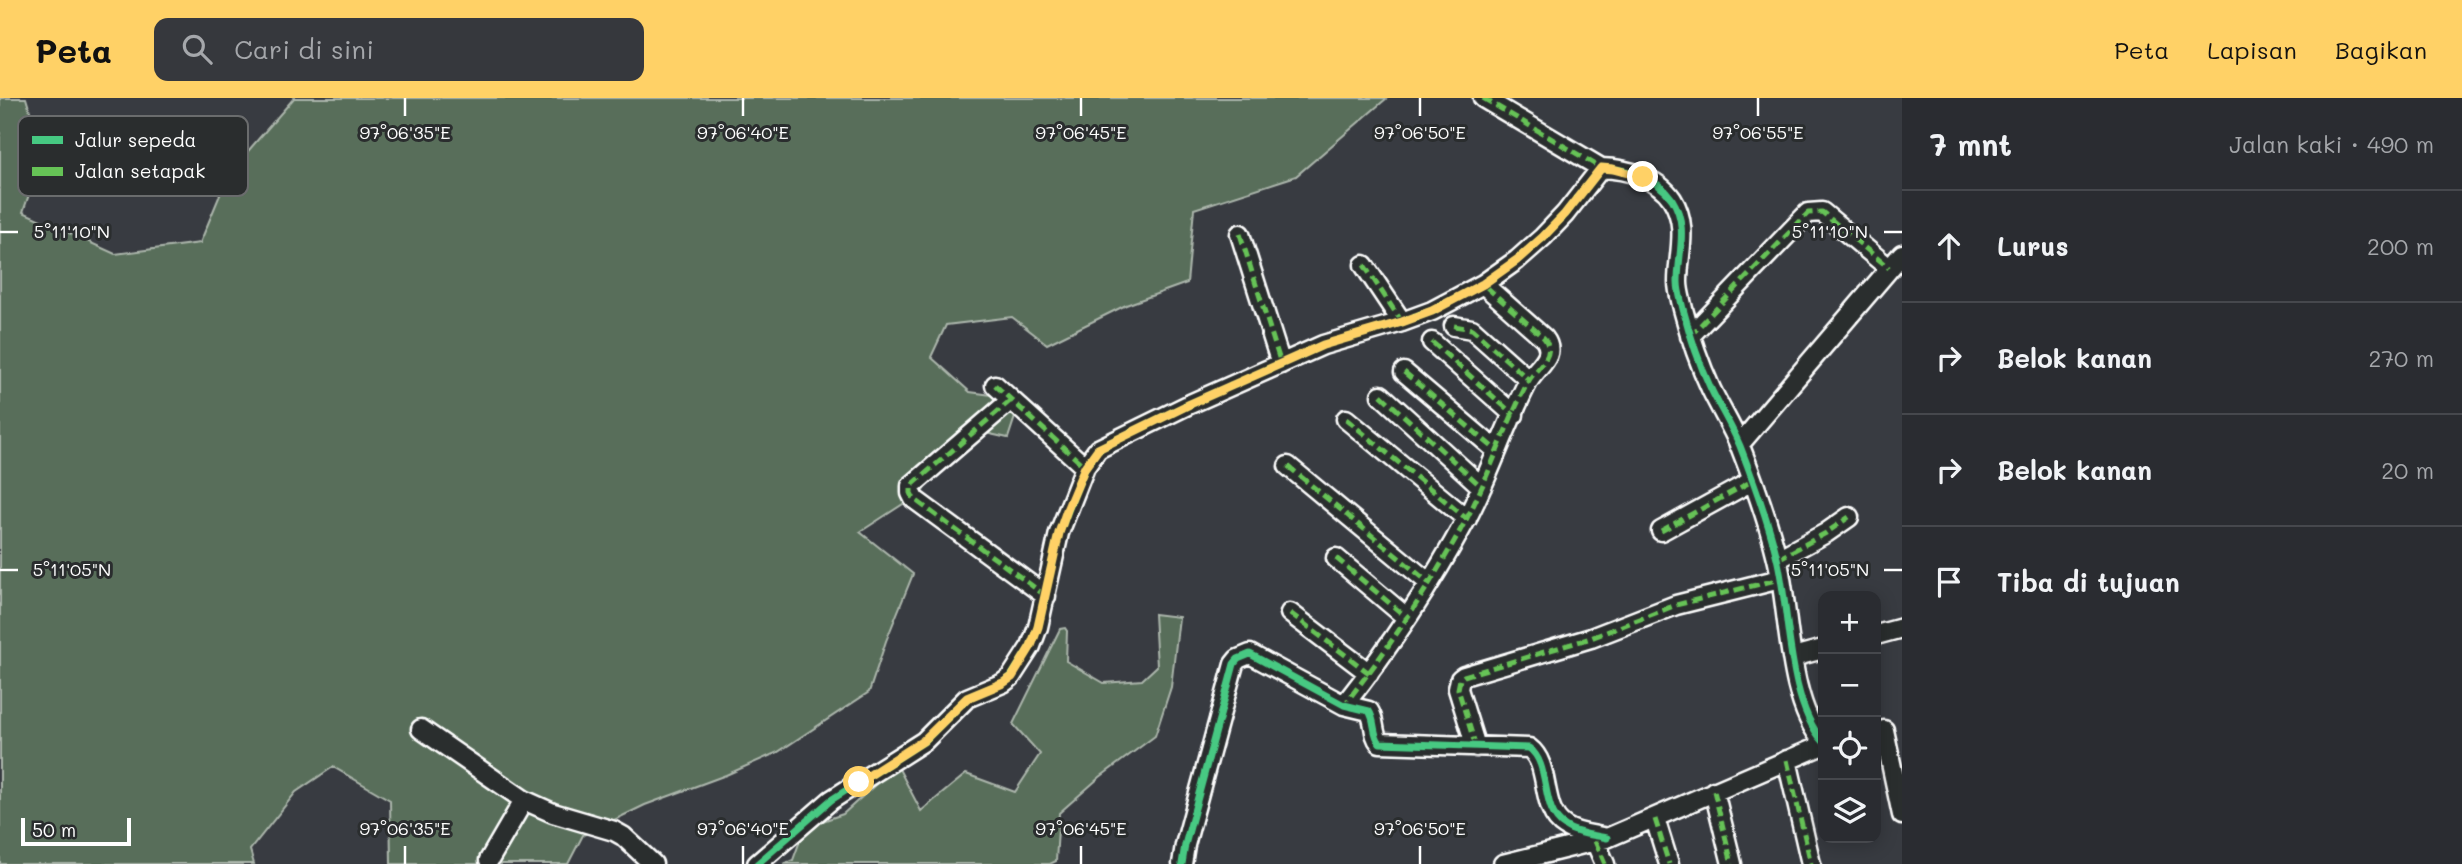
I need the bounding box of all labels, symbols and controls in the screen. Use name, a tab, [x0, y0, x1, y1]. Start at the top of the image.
search box	[154, 18, 644, 81]
text: Peta	[35, 28, 112, 71]
icon: search	[178, 30, 216, 68]
text: Cari di sini	[234, 32, 374, 66]
text: Peta	[2114, 34, 2169, 65]
text: Lapisan	[2207, 34, 2297, 65]
text: Bagikan	[2335, 34, 2427, 65]
legend	[18, 116, 248, 196]
text: 97°06'35"E	[359, 120, 451, 144]
text: 97°06'40"E	[697, 120, 789, 144]
text: 97°06'45"E	[1035, 120, 1127, 144]
text: 97°06'50"E	[1374, 120, 1466, 144]
text: 97°06'55"E	[1712, 120, 1804, 144]
text: 7 mnt	[1930, 124, 2012, 164]
text: Jalur sepeda	[75, 127, 196, 152]
text: Jalan kaki · 490 m	[2229, 129, 2434, 159]
text: Jalan setapak	[75, 158, 205, 183]
route end	[1627, 161, 1658, 192]
text: 5°11'10"N	[34, 219, 110, 243]
text: 5°11'10"N	[1792, 219, 1868, 243]
icon: ahead	[1930, 227, 1968, 265]
text: Lurus	[1997, 229, 2069, 263]
text: 200 m	[2367, 231, 2434, 261]
icon: right	[1930, 339, 1968, 377]
text: Belok kanan	[1997, 341, 2152, 375]
text: 270 m	[2369, 343, 2434, 373]
icon: right	[1930, 451, 1968, 489]
text: Belok kanan	[1997, 453, 2152, 487]
text: 20 m	[2381, 455, 2434, 485]
text: 5°11'05"N	[33, 557, 111, 581]
text: 5°11'05"N	[1791, 557, 1869, 581]
icon: arrive	[1930, 563, 1968, 601]
text: Tiba di tujuan	[1997, 565, 2180, 599]
map controls	[1818, 591, 1881, 843]
button: +	[1818, 591, 1881, 654]
button: −	[1818, 654, 1881, 717]
button: locate	[1818, 717, 1881, 780]
route start	[843, 766, 874, 797]
button: layers	[1818, 780, 1881, 843]
scale bar	[21, 815, 131, 847]
text: 97°06'35"E	[359, 816, 451, 840]
text: 97°06'40"E	[697, 816, 789, 840]
text: 97°06'45"E	[1035, 816, 1127, 840]
text: 97°06'50"E	[1374, 816, 1466, 840]
text: 50 m	[32, 817, 76, 842]

